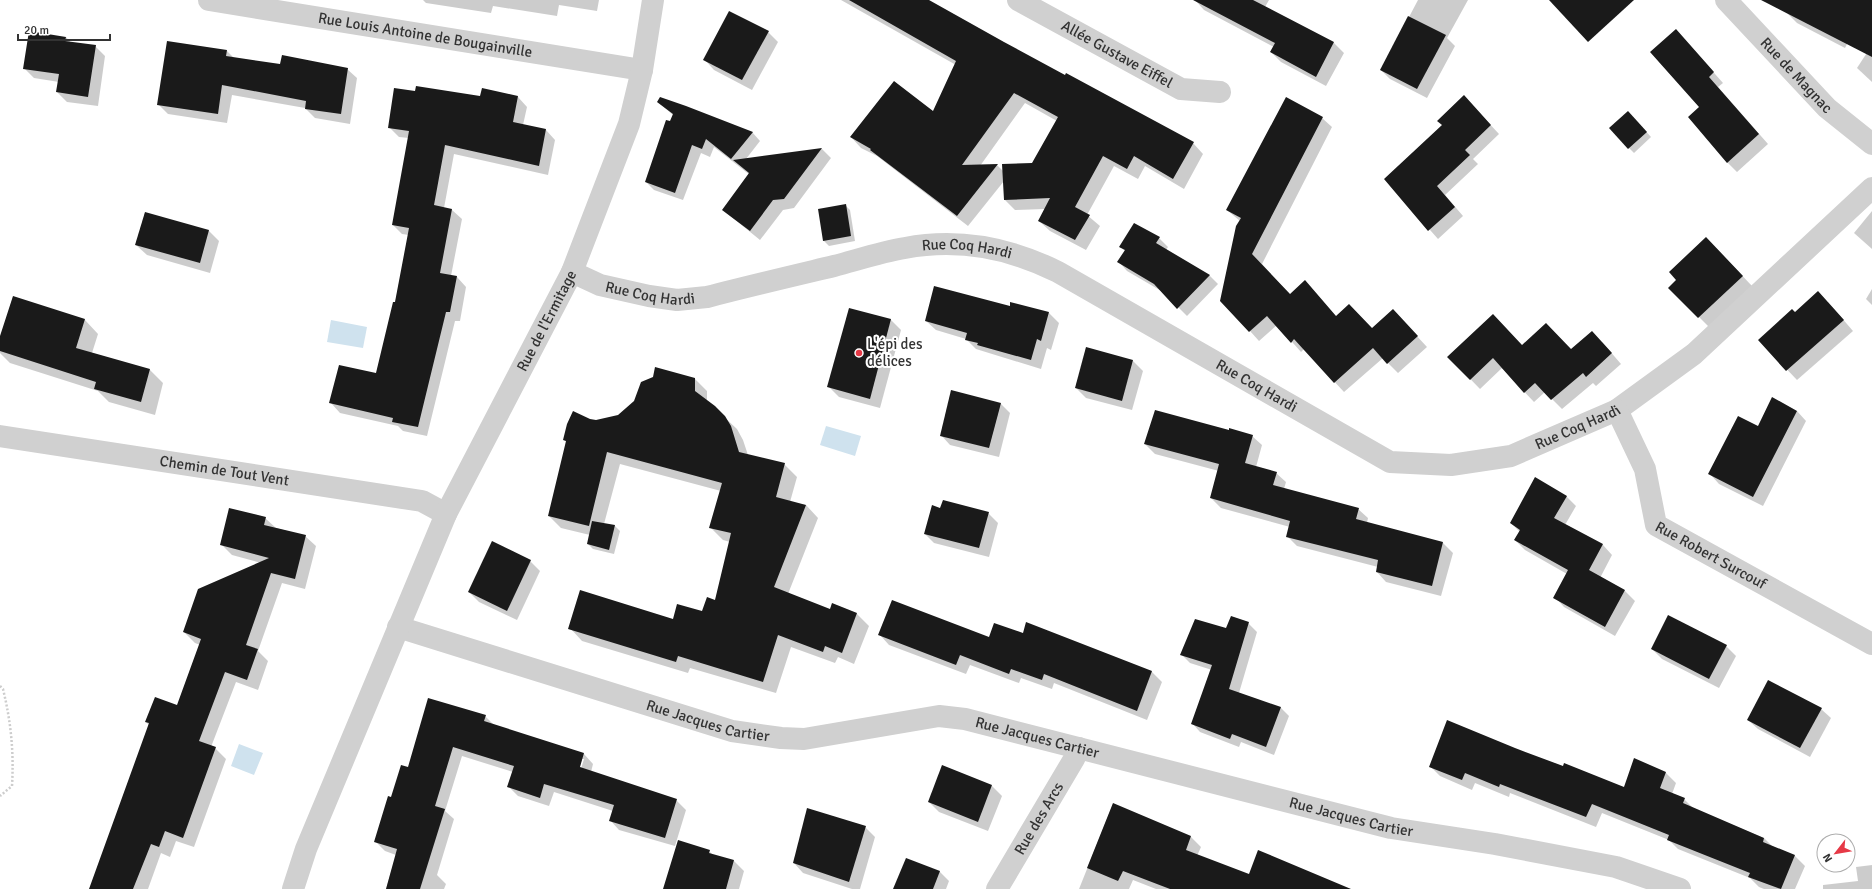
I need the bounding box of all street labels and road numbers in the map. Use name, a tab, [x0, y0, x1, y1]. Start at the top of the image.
street label: Rue Louis Antoine de Bougainville	[317, 9, 534, 61]
street label: Allée Gustave Eiffel	[1058, 16, 1176, 92]
street label: Rue de Magnac	[1757, 34, 1835, 117]
street label: Rue Coq Hardi	[921, 235, 1014, 262]
street label: Rue de l'Ermitage	[513, 267, 580, 374]
street label: Rue Coq Hardi	[604, 277, 696, 309]
street label: Rue Coq Hardi	[1213, 355, 1300, 416]
street label: Rue Coq Hardi	[1532, 401, 1624, 453]
street label: Chemin de Tout Vent	[158, 452, 290, 489]
street label: Rue Robert Surcouf	[1652, 517, 1770, 593]
street label: Rue Jacques Cartier	[644, 696, 771, 745]
street label: Rue Jacques Cartier	[973, 713, 1101, 762]
street label: Rue des Arcs	[1010, 779, 1067, 858]
street label: Rue Jacques Cartier	[1287, 793, 1415, 840]

